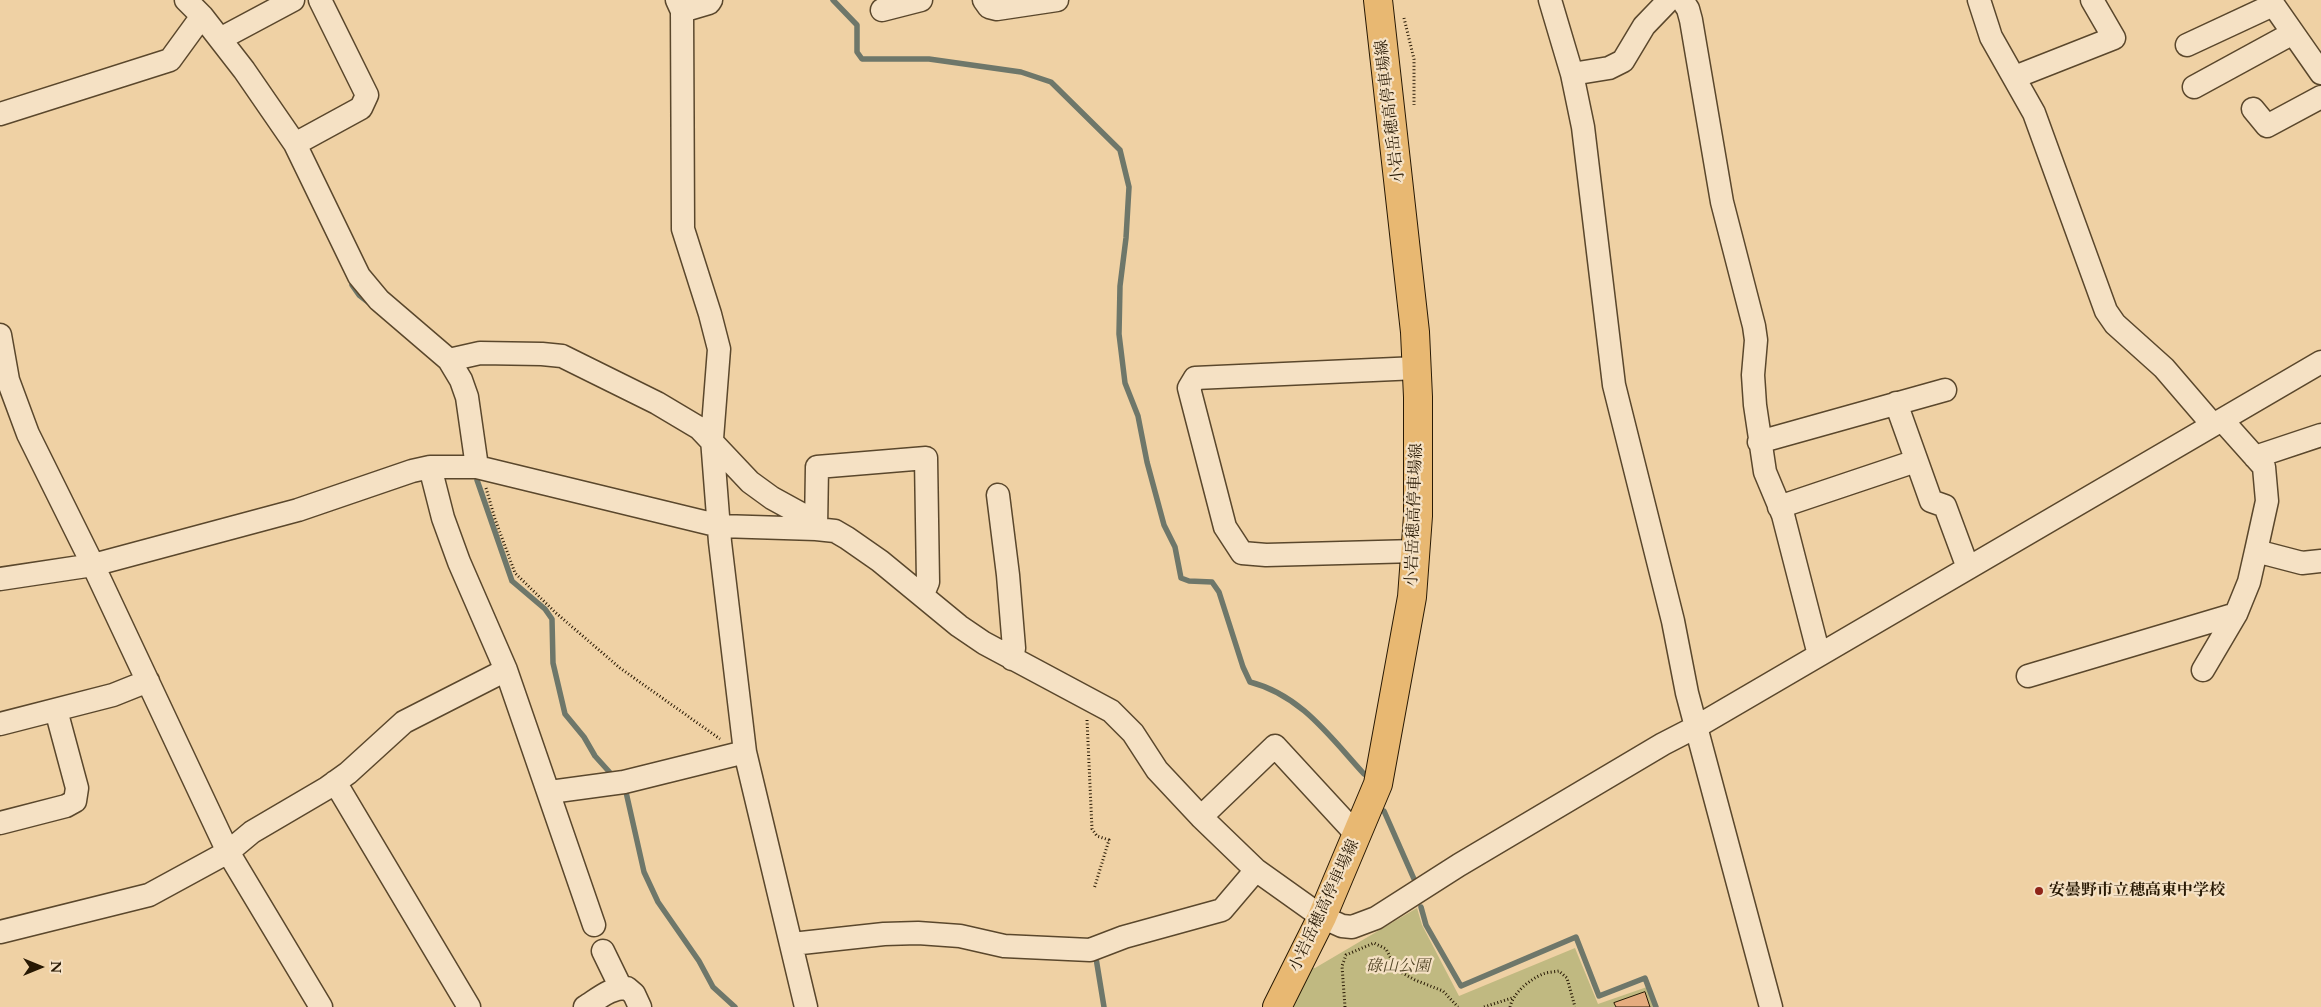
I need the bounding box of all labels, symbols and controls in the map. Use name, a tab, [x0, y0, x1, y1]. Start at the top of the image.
street label: 小岩岳穂高停車場線	[1373, 38, 1409, 184]
street label: 小岩岳穂高停車場線	[1403, 443, 1427, 587]
street label: 小岩岳穂高停車場線	[1286, 837, 1364, 975]
place label: 安曇野市立穂高東中学校	[2049, 881, 2225, 901]
marker: 安曇野市立穂高東中学校	[2033, 885, 2045, 897]
north arrow	[15, 942, 65, 992]
park label: 碌山公園	[1366, 957, 1430, 977]
text: N	[46, 961, 65, 973]

